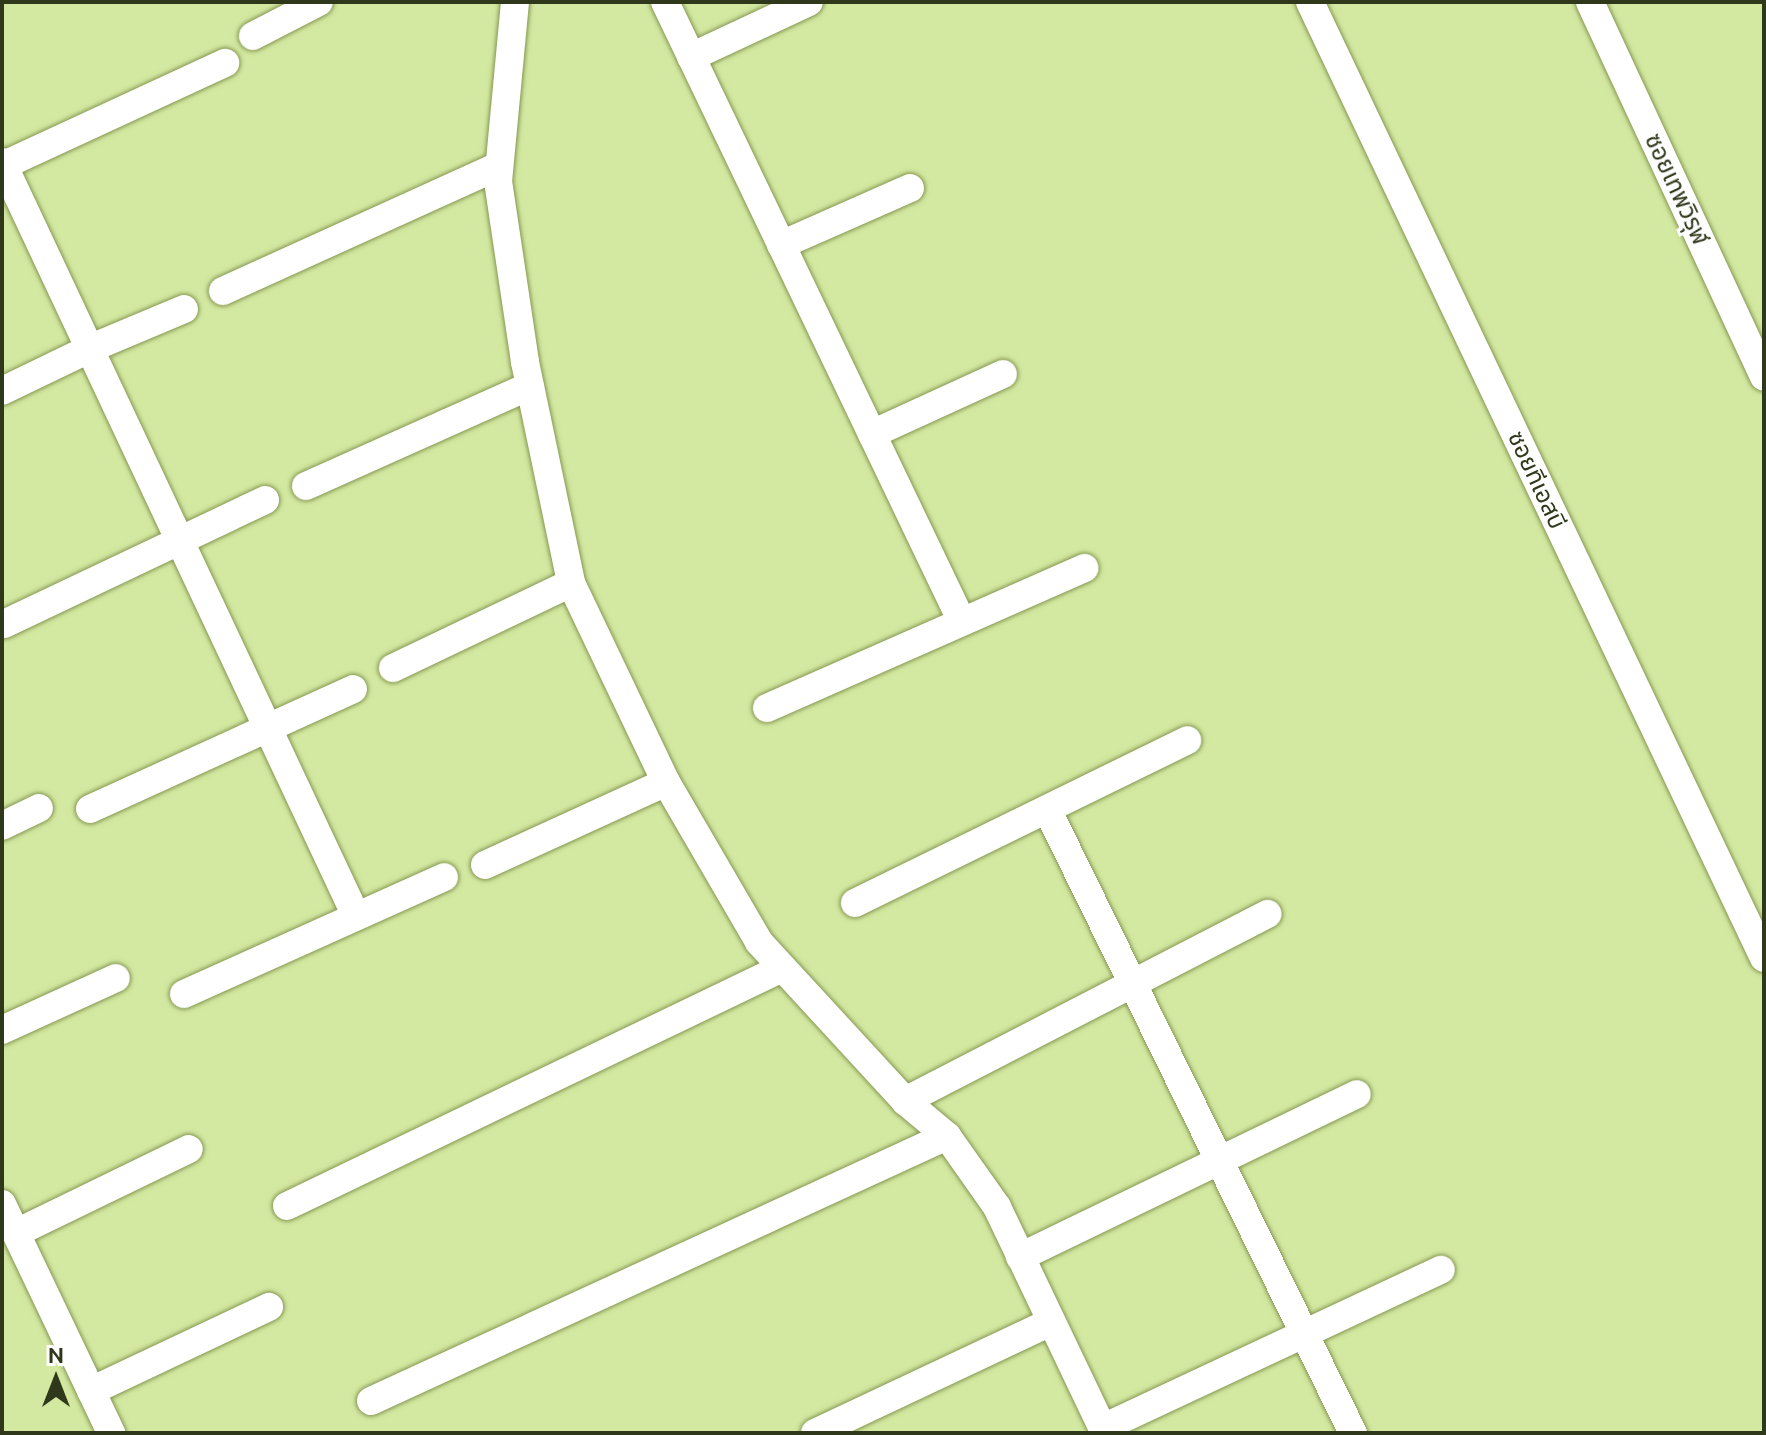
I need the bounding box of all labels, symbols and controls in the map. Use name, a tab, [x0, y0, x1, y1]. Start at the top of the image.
street label: ซอยเทพวิรุฬ	[1639, 129, 1715, 249]
street label: ซอยทีเอสบี	[1502, 426, 1572, 534]
north arrow	[16, 1339, 96, 1419]
text: N	[48, 1342, 64, 1367]

